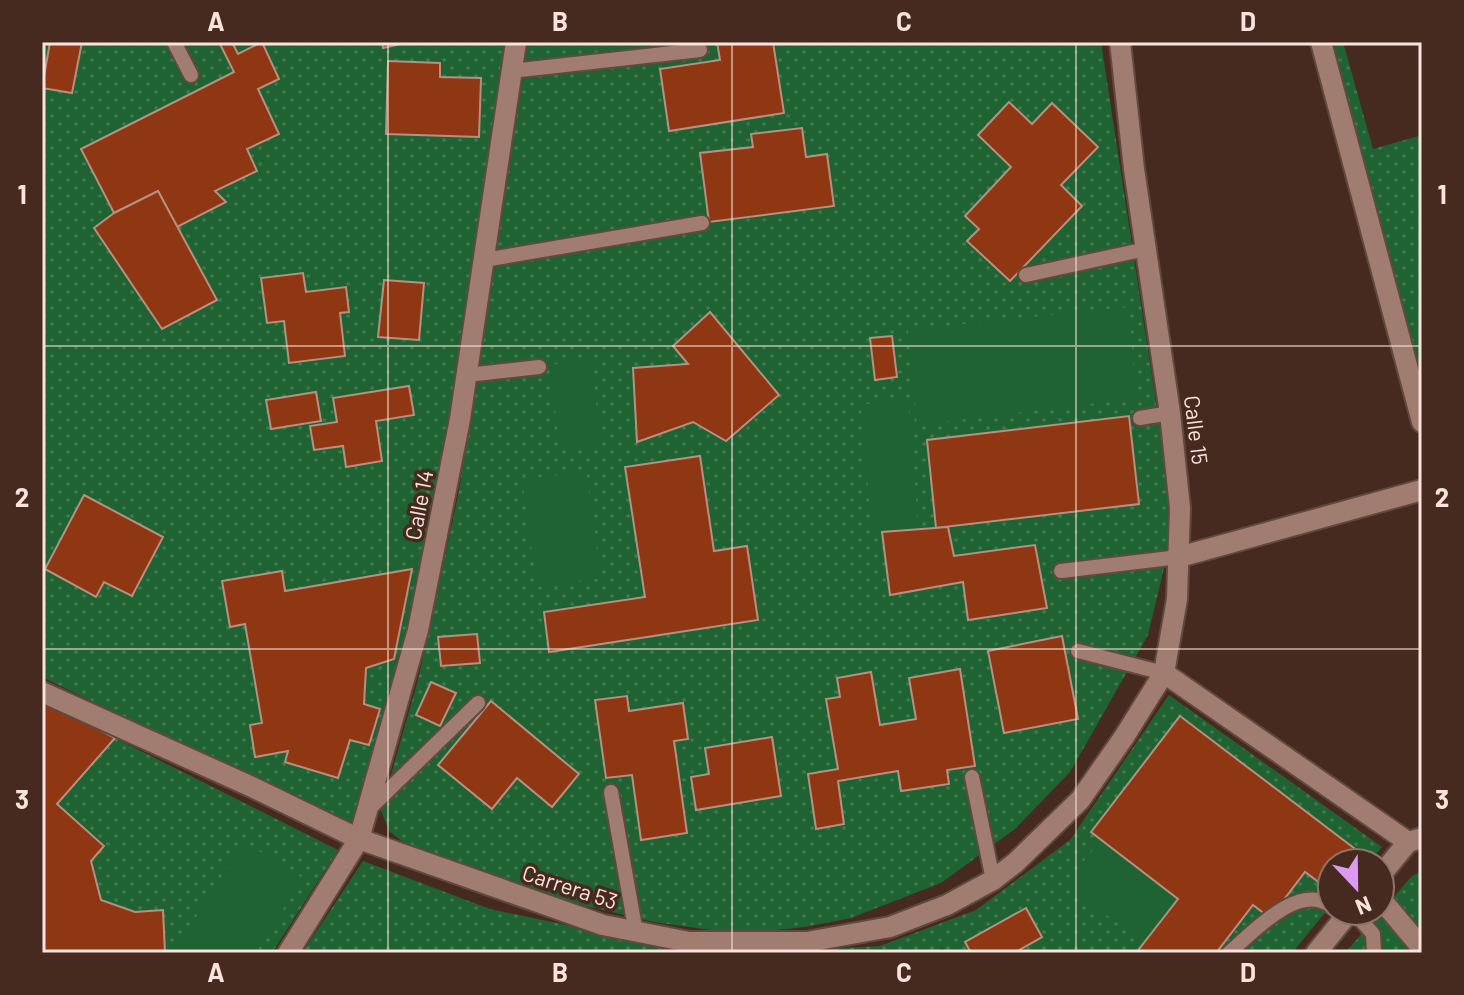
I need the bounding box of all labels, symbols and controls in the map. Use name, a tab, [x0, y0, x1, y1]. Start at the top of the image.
text: A	[207, 5, 225, 36]
text: B	[552, 5, 568, 36]
text: C	[896, 5, 912, 36]
text: D	[1240, 5, 1256, 36]
text: 1	[17, 178, 27, 209]
text: 1	[1437, 178, 1447, 209]
street label: Calle 15	[1180, 394, 1214, 466]
street label: Calle 14	[399, 468, 438, 542]
text: 2	[15, 481, 29, 512]
text: 2	[1435, 481, 1449, 512]
text: 3	[15, 783, 29, 814]
text: 3	[1435, 783, 1449, 814]
north arrow	[1316, 847, 1396, 927]
street label: Carrera 53	[520, 858, 621, 914]
text: N	[1352, 892, 1376, 921]
text: A	[207, 956, 225, 987]
text: B	[552, 956, 568, 987]
text: C	[896, 956, 912, 987]
text: D	[1240, 956, 1256, 987]

